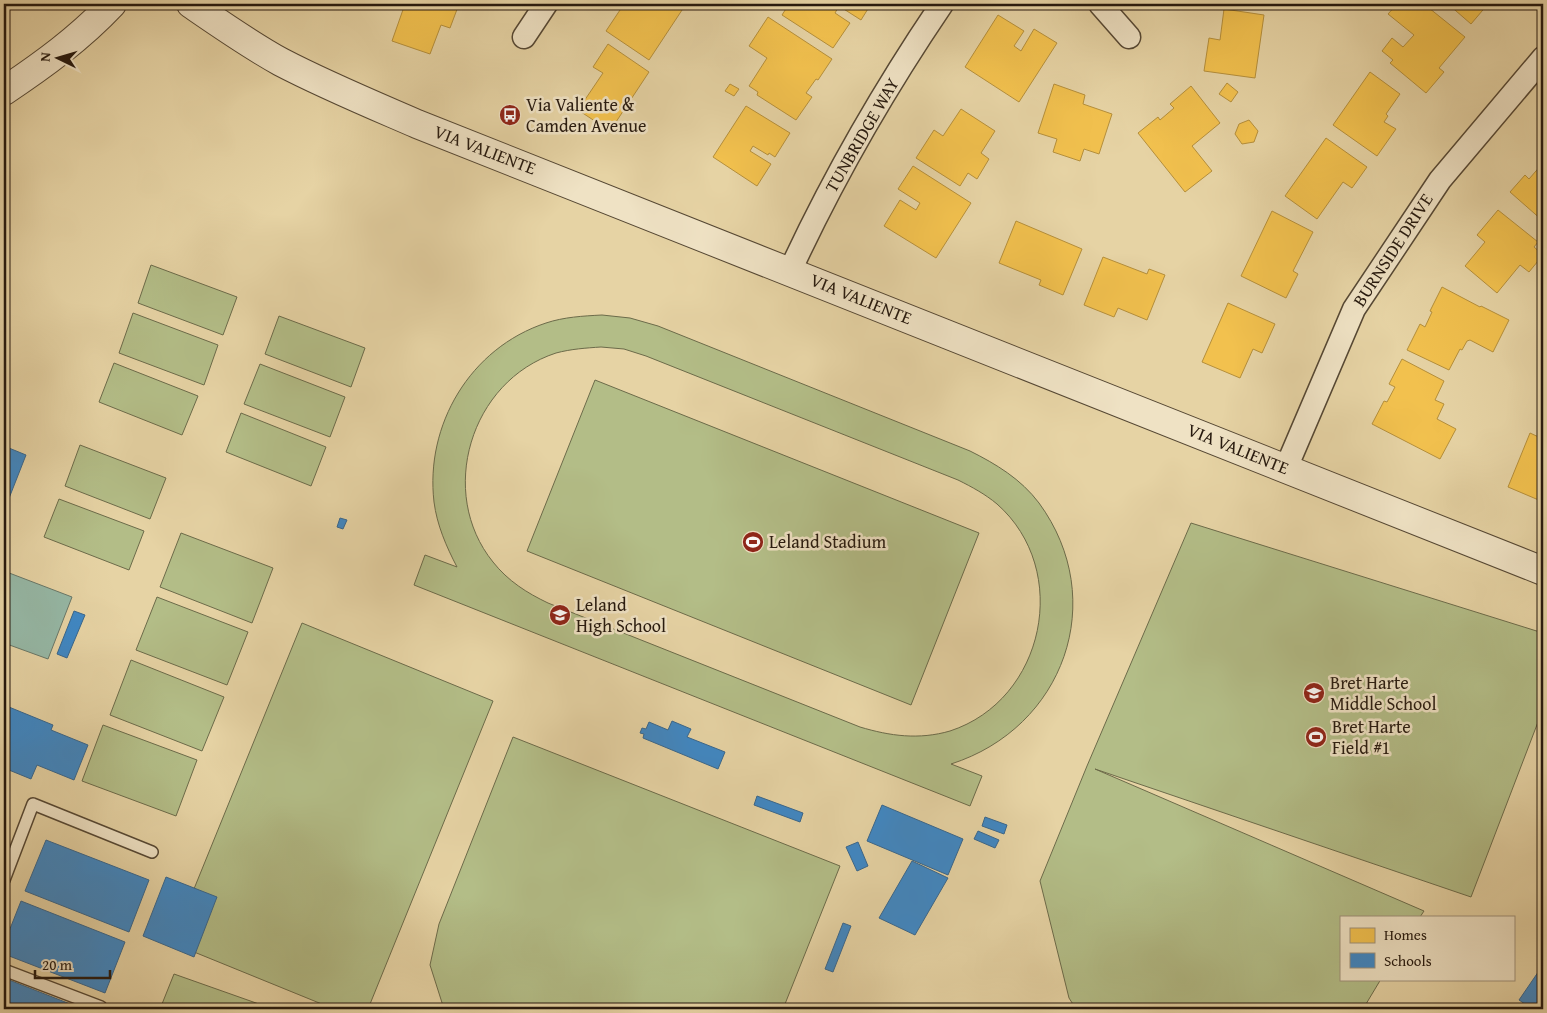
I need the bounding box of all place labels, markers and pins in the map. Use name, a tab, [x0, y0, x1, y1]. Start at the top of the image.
place label: Via Valiente & Camden Avenue	[526, 91, 646, 139]
bus stop icon: Via Valiente & Camden Avenue	[498, 103, 522, 127]
place label: Leland Stadium	[769, 528, 887, 555]
sports icon: Leland Stadium	[741, 530, 765, 554]
place label: Leland High School	[576, 591, 666, 639]
school or university icon: Leland High School	[548, 603, 572, 627]
place label: Bret Harte Middle School	[1330, 669, 1437, 717]
school or university icon: Bret Harte Middle School	[1302, 681, 1326, 705]
place label: Bret Harte Field #1	[1332, 713, 1411, 761]
sports icon: Bret Harte Field #1	[1304, 725, 1328, 749]

